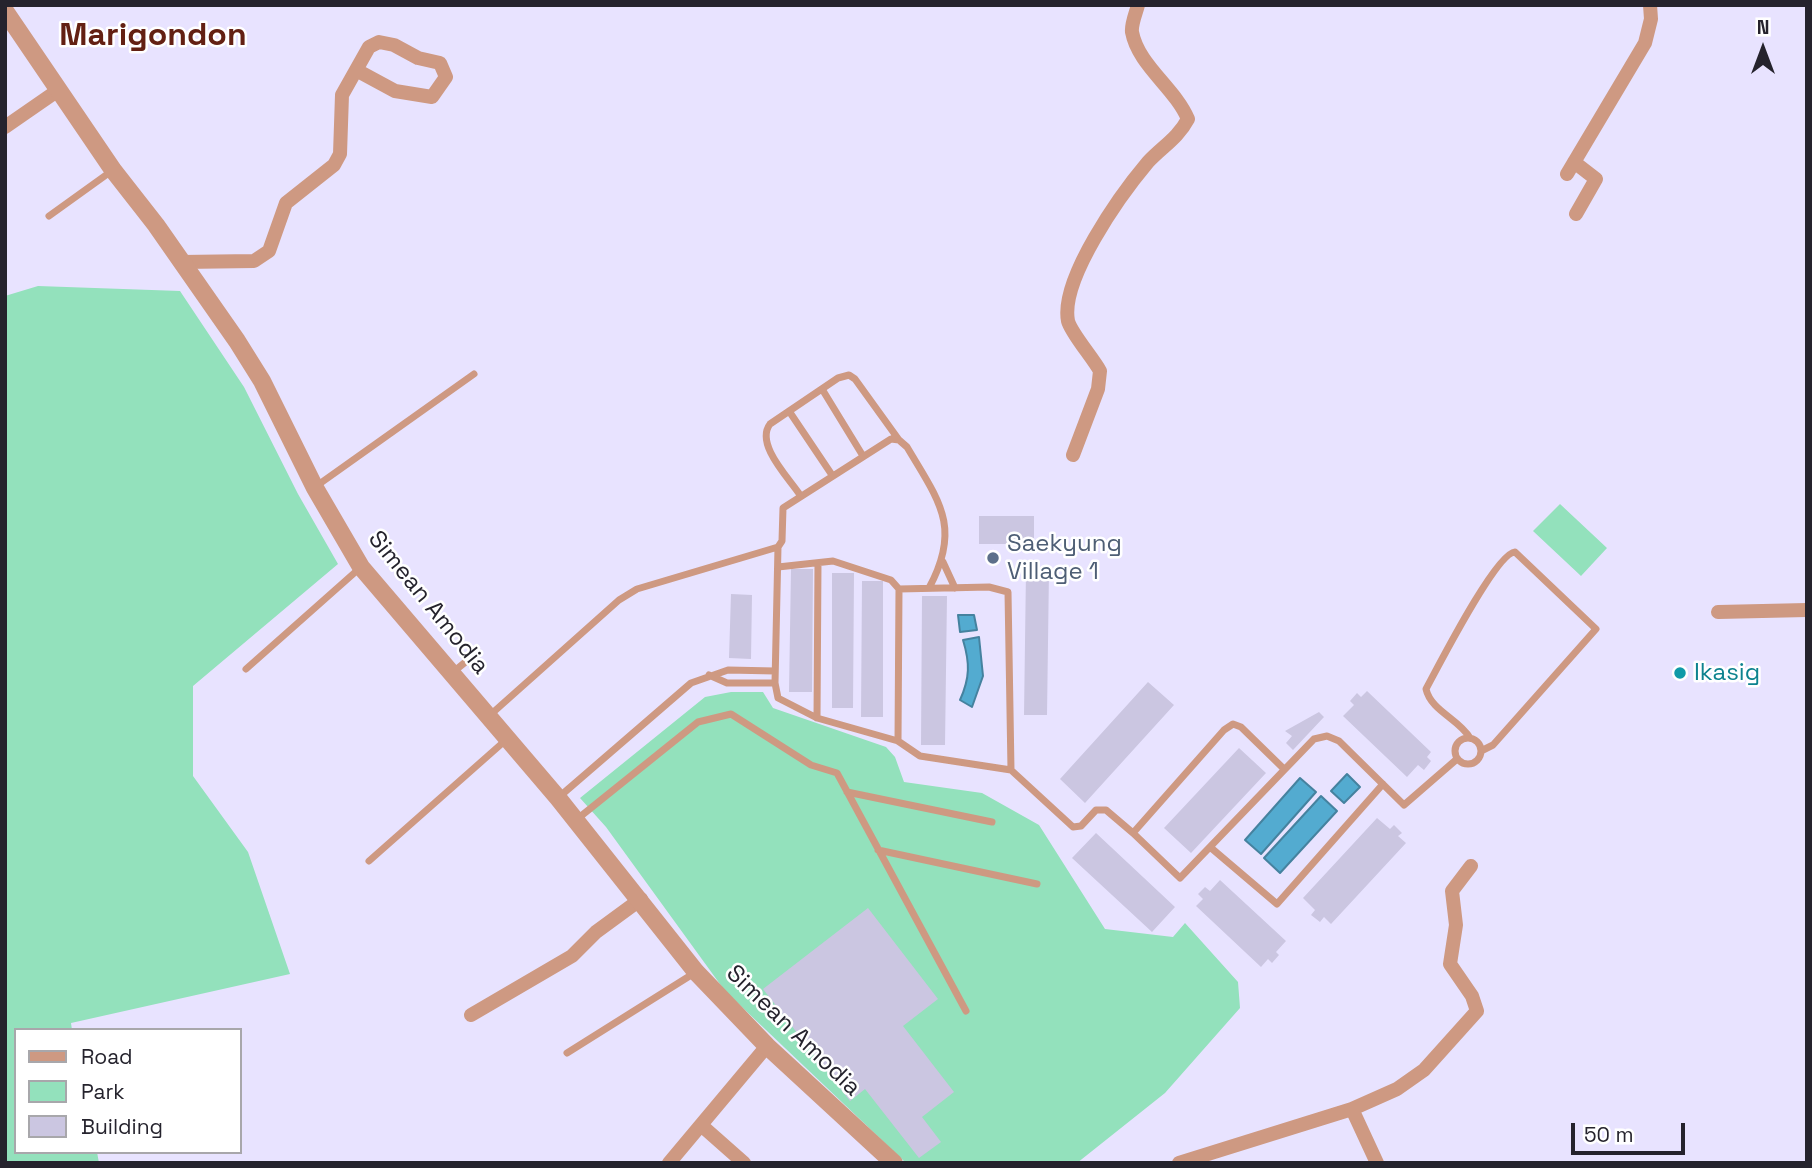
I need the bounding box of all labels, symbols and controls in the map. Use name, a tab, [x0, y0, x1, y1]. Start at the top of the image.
north arrow	[1728, 14, 1798, 84]
text: N	[1757, 15, 1769, 40]
district label: Marigondon	[59, 17, 247, 55]
street label: Simean Amodia	[361, 526, 495, 680]
place label: Saekyung Village 1	[1007, 530, 1122, 586]
marker: Saekyung Village 1	[985, 550, 1001, 566]
place label: Ikasig	[1694, 659, 1760, 687]
marker: Ikasig	[1672, 665, 1688, 681]
street label: Simean Amodia	[720, 960, 866, 1102]
legend	[14, 1028, 242, 1154]
text: Road	[81, 1043, 133, 1070]
text: Park	[81, 1078, 125, 1105]
scale bar	[1574, 1108, 1688, 1152]
text: Building	[81, 1113, 163, 1140]
text: 50 m	[1584, 1121, 1634, 1148]

